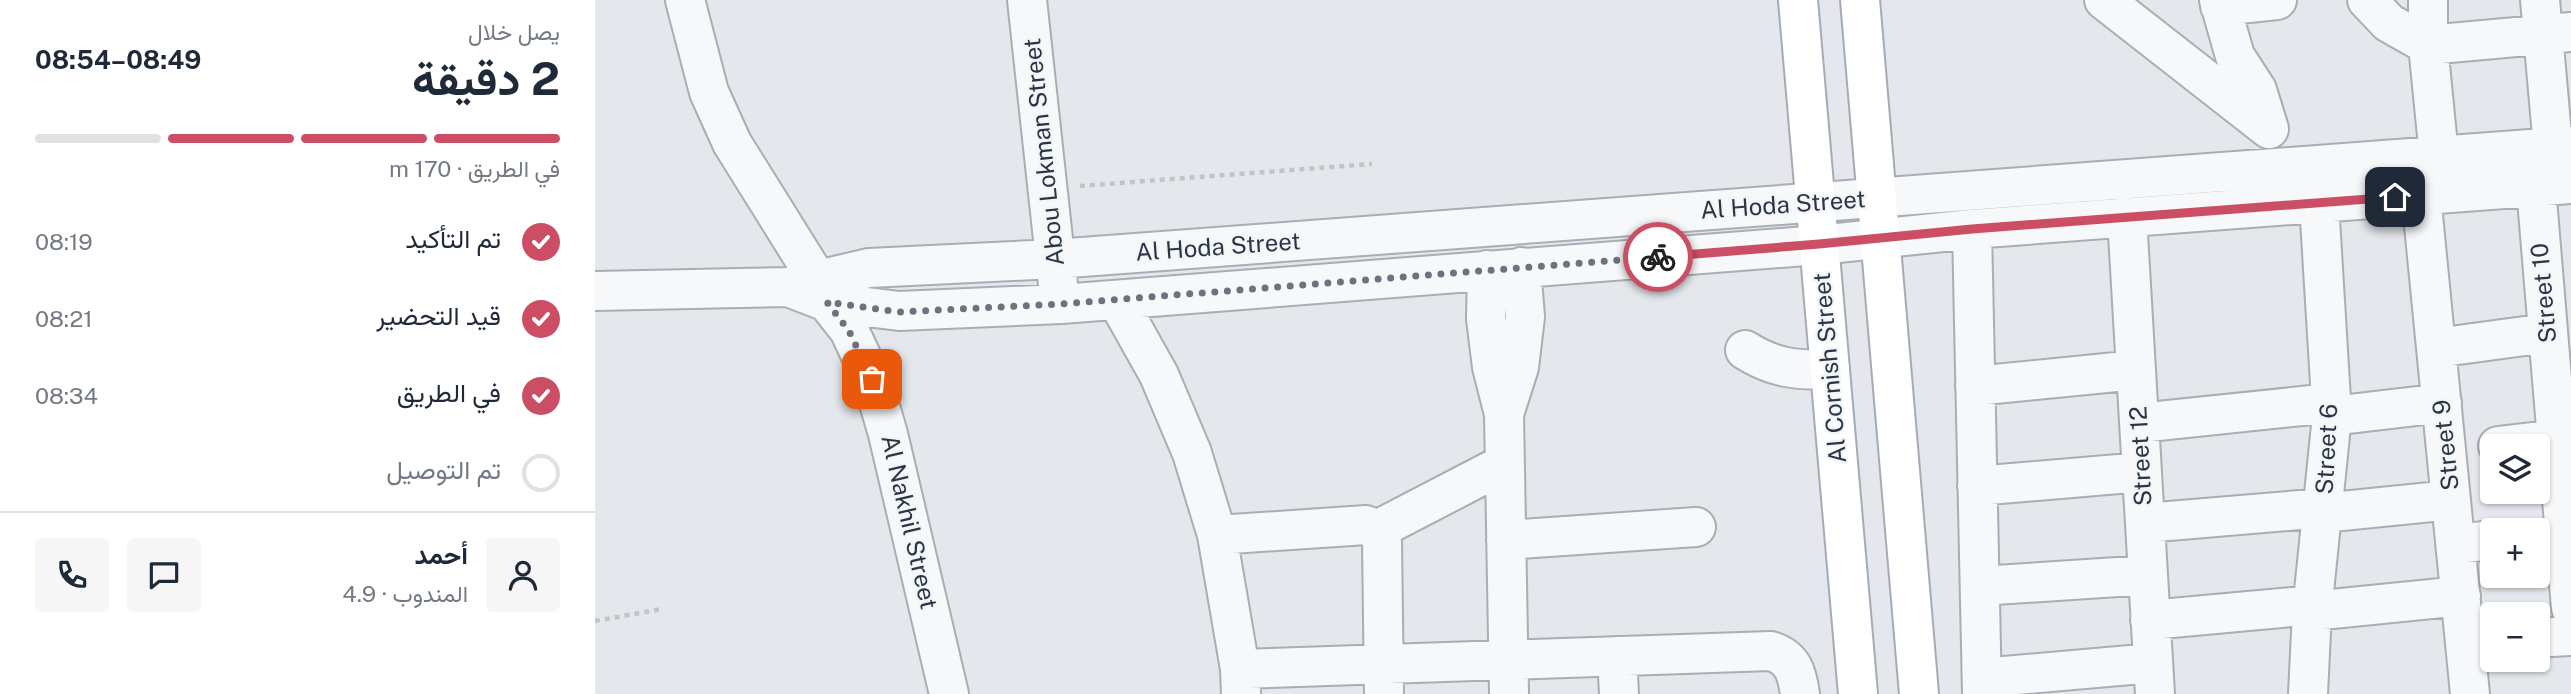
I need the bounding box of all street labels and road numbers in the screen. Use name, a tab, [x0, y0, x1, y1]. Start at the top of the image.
street label: Abou Lokman Street	[1017, 37, 1069, 267]
street label: Al Hoda Street	[1699, 184, 1866, 224]
street label: Al Hoda Street	[1134, 226, 1301, 266]
street label: Street 10	[2525, 242, 2561, 344]
street label: Al Cornish Street	[1807, 272, 1851, 465]
street label: Street 9	[2426, 398, 2464, 492]
street label: Street 6	[2310, 403, 2342, 495]
street label: Street 12	[2123, 405, 2157, 507]
street label: Al Nakhil Street	[876, 432, 944, 612]

